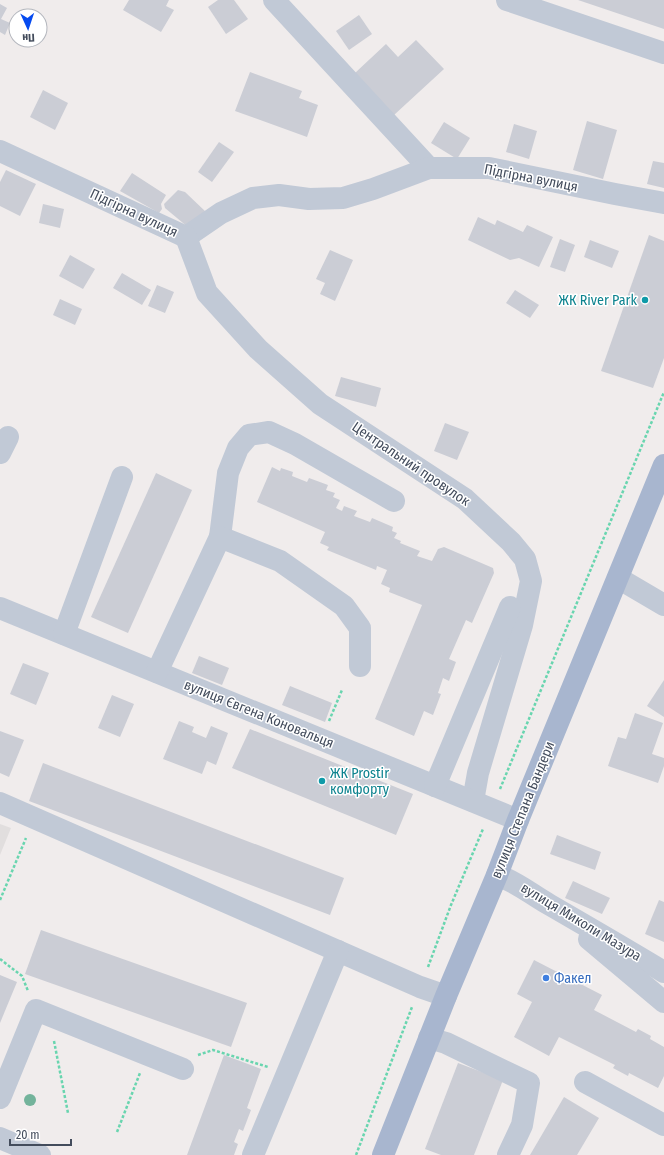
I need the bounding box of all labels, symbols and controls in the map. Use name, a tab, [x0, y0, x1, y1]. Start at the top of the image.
north arrow	[8, 8, 48, 48]
text: Пн	[22, 31, 35, 44]
street label: Підгірна вулиця	[483, 161, 579, 195]
street label: Підгірна вулиця	[87, 185, 181, 241]
place label: ЖК River Park	[559, 292, 637, 309]
marker: ЖК River Park	[640, 295, 650, 305]
street label: Центральний провулок	[349, 418, 473, 510]
street label: вулиця Євгена Коновальця	[182, 676, 336, 752]
street label: вулиця Степана Бандери	[488, 739, 558, 881]
place label: ЖК Prostir комфорту	[330, 765, 390, 798]
marker: ЖК Prostir комфорту	[317, 776, 327, 786]
street label: вулиця Миколи Мазура	[518, 879, 645, 965]
place label: Факел	[554, 970, 591, 987]
marker: Факел	[541, 973, 551, 983]
scale bar	[10, 1121, 71, 1147]
text: 20 m	[16, 1128, 40, 1142]

